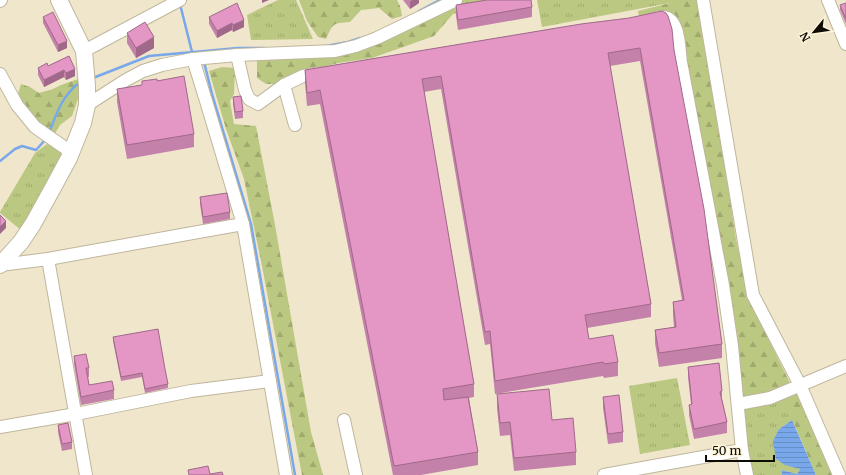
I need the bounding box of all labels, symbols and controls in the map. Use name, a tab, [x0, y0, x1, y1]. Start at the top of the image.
north arrow	[794, 12, 834, 52]
text: N	[797, 29, 813, 44]
scale bar	[706, 437, 774, 463]
text: 50 m	[712, 443, 741, 458]

